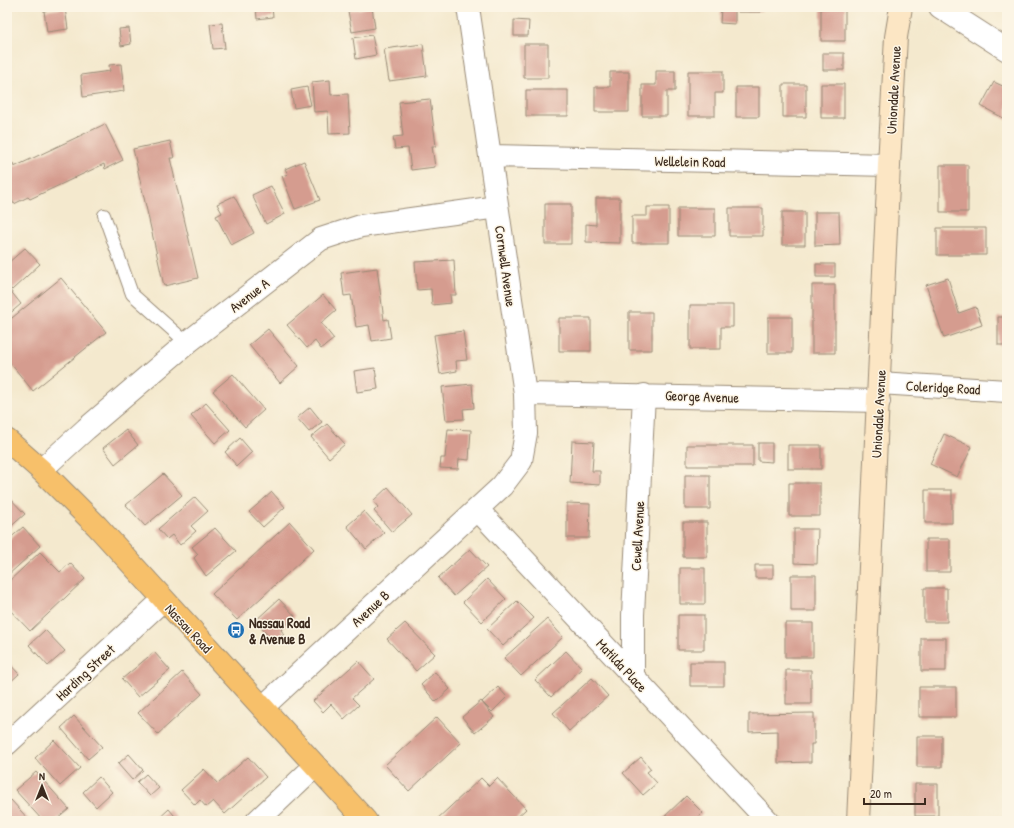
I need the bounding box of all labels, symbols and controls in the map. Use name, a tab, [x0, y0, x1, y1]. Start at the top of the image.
street label: Uniondale Avenue	[881, 45, 905, 134]
street label: Wellelein Road	[654, 151, 726, 171]
street label: Cornwell Avenue	[491, 224, 521, 308]
street label: Avenue A	[225, 273, 273, 317]
street label: Uniondale Avenue	[866, 369, 890, 458]
street label: Coleridge Road	[905, 376, 981, 399]
street label: George Avenue	[665, 385, 740, 408]
street label: Cewell Avenue	[626, 500, 648, 571]
street label: Avenue B	[347, 585, 393, 631]
street label: Nassau Road	[161, 599, 217, 657]
place label: Nassau Road & Avenue B	[249, 613, 311, 648]
bus stop icon: Nassau Road & Avenue B	[226, 620, 246, 640]
street label: Matilda Place	[592, 634, 652, 696]
street label: Harding Street	[51, 640, 119, 705]
north arrow	[22, 766, 62, 806]
text: N	[39, 769, 45, 783]
scale bar	[864, 780, 925, 806]
text: 20 m	[870, 785, 892, 802]

